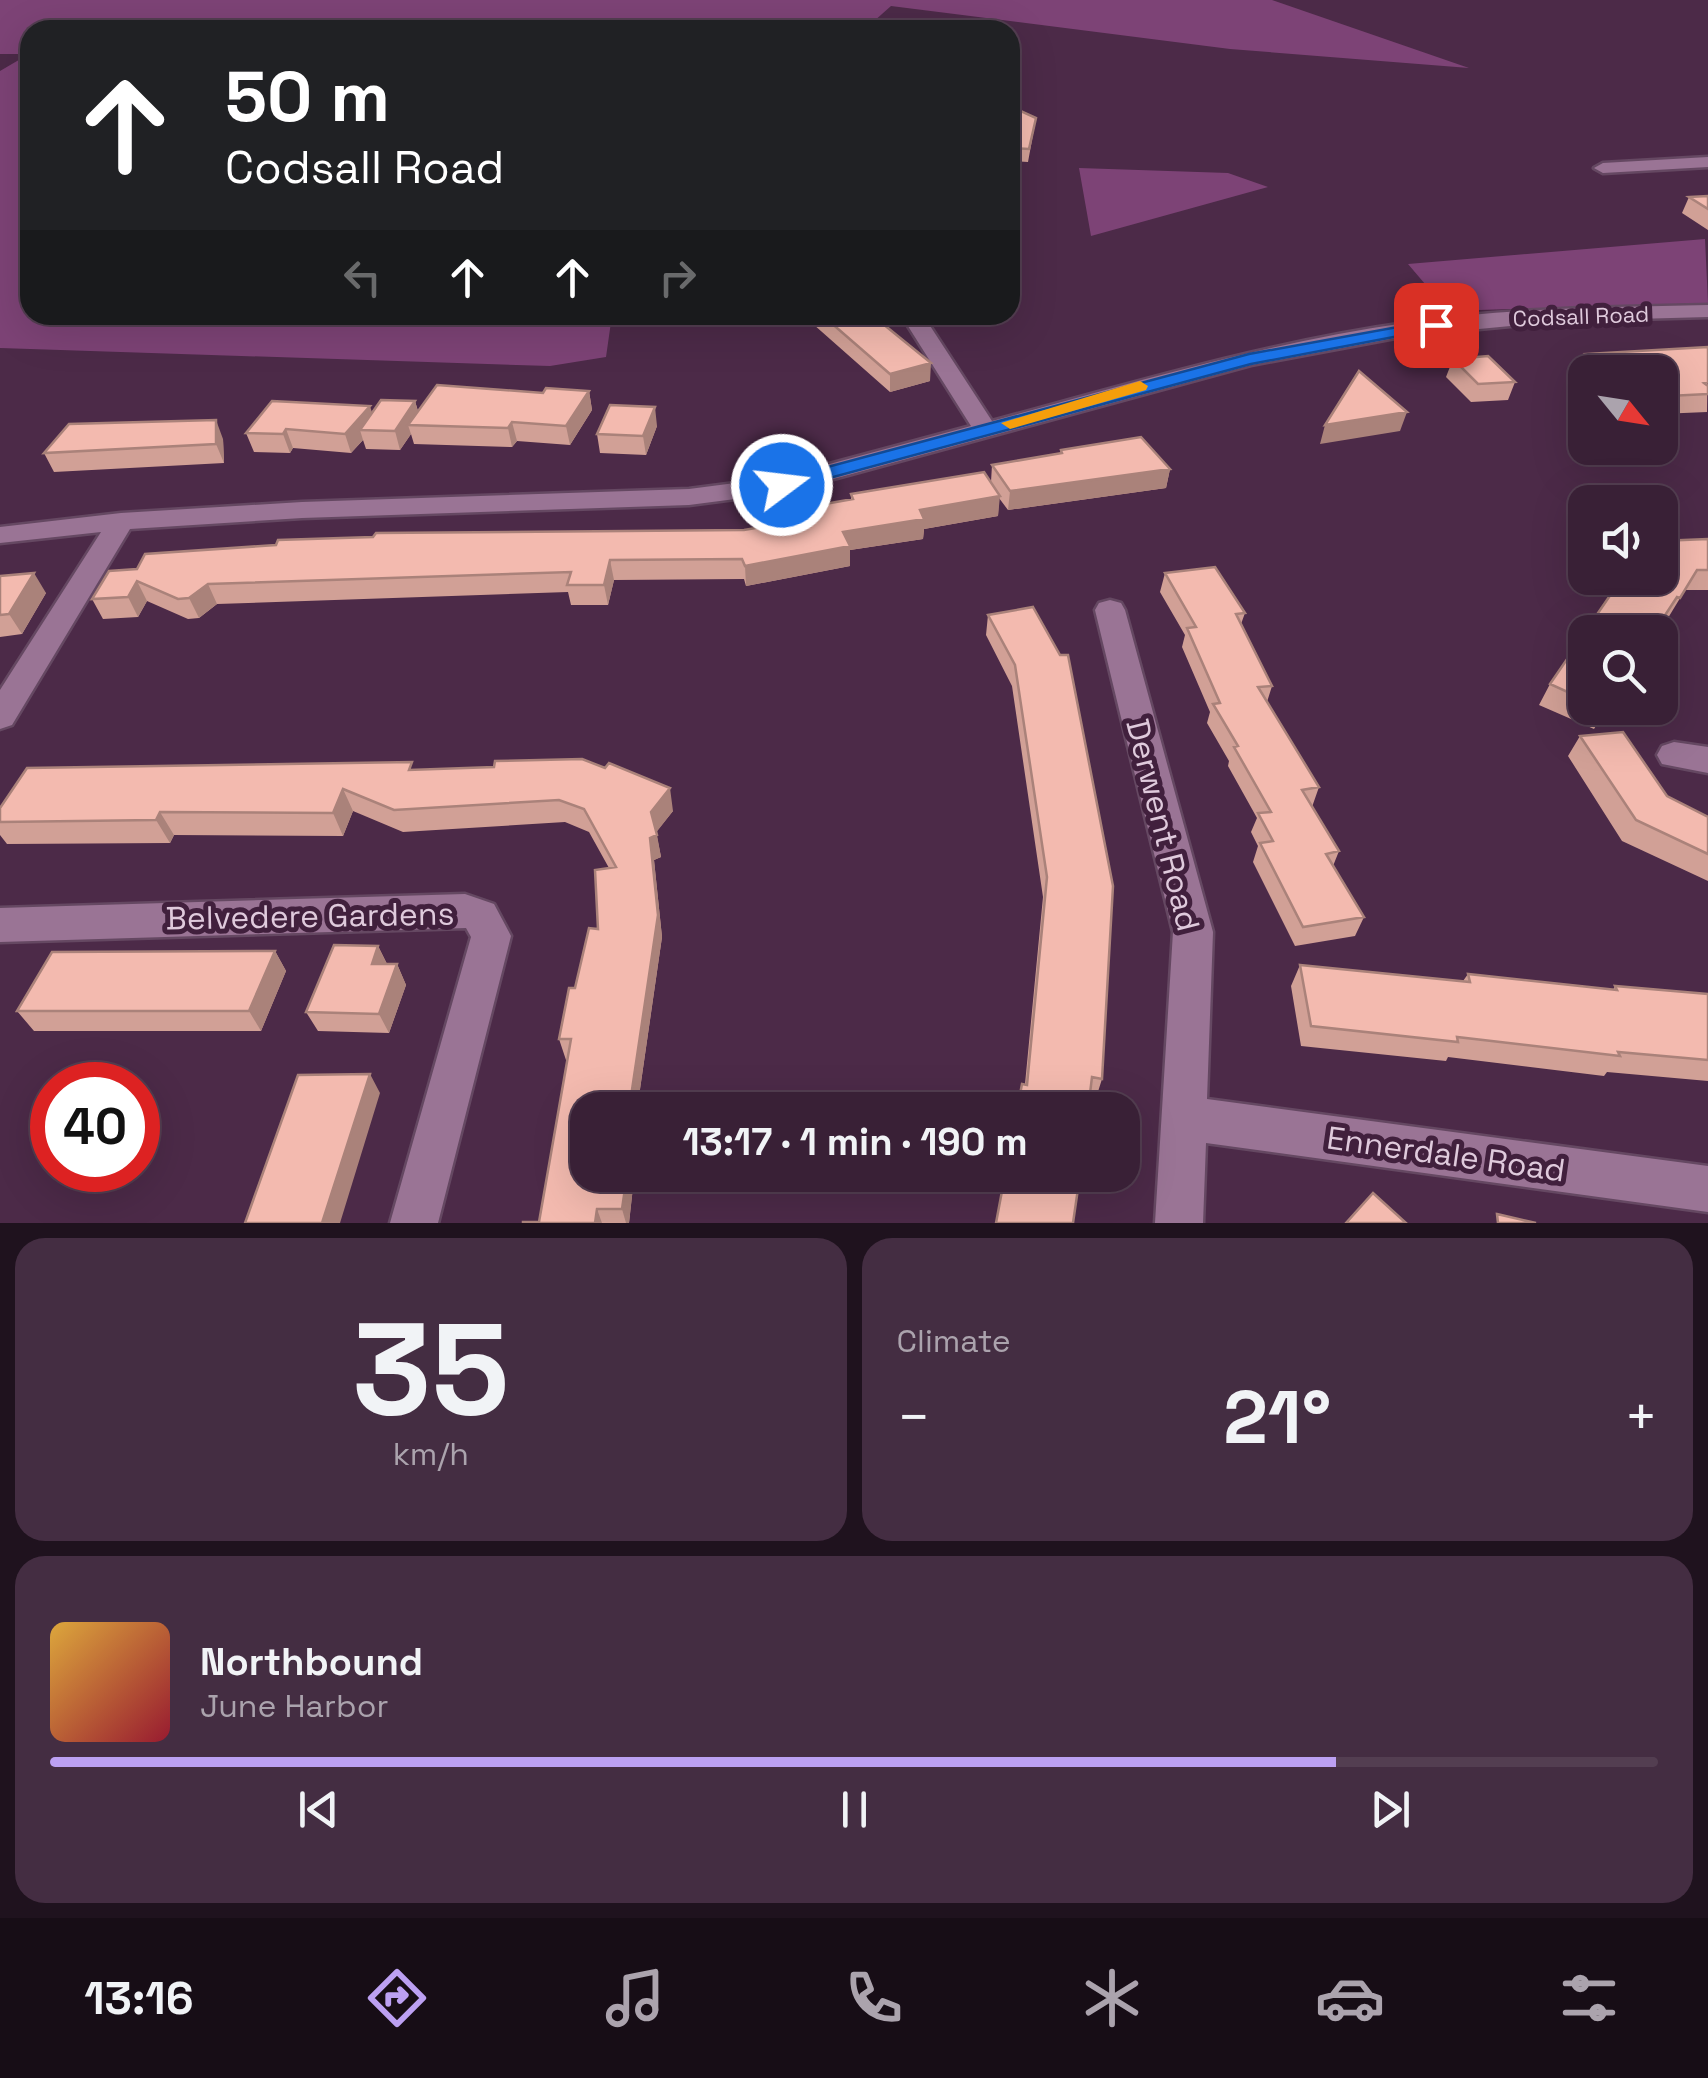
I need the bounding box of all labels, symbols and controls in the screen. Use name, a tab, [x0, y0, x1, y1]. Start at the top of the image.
text: 50 m	[225, 52, 390, 141]
icon: ahead	[60, 60, 190, 190]
text: Codsall Road	[225, 139, 504, 196]
icon: left	[335, 250, 390, 305]
icon: ahead	[440, 250, 495, 305]
icon: ahead	[545, 250, 600, 305]
icon: right	[650, 250, 705, 305]
pin	[1394, 283, 1479, 368]
icon: arrive	[1409, 298, 1464, 353]
street label: Codsall Road	[1512, 300, 1650, 332]
north arrow	[1568, 355, 1678, 465]
map controls	[1568, 355, 1678, 725]
position arrow	[730, 433, 834, 537]
button: sound	[1568, 485, 1678, 595]
button: search	[1568, 615, 1678, 725]
street label: Derwent Road	[1117, 715, 1209, 935]
street label: Belvedere Gardens	[165, 893, 455, 939]
speed limit sign: 40	[30, 1062, 160, 1192]
street label: Ennerdale Road	[1324, 1117, 1568, 1191]
text: 13:17 · 1 min · 190 m	[682, 1118, 1028, 1166]
text: 35	[352, 1286, 509, 1452]
text: Climate	[897, 1321, 1011, 1361]
text: 21°	[1223, 1369, 1331, 1465]
text: −	[897, 1382, 931, 1452]
text: +	[1624, 1382, 1658, 1452]
text: km/h	[393, 1434, 469, 1474]
text: Northbound	[200, 1638, 423, 1686]
text: June Harbor	[200, 1686, 388, 1726]
icon: previous	[291, 1782, 346, 1837]
icon: pause	[827, 1782, 882, 1837]
icon: next	[1363, 1782, 1418, 1837]
icon: directions	[362, 1963, 432, 2033]
icon: music	[600, 1963, 670, 2033]
icon: phone	[839, 1963, 909, 2033]
icon: climate	[1077, 1963, 1147, 2033]
icon: car	[1315, 1963, 1385, 2033]
icon: filters	[1554, 1963, 1624, 2033]
text: 13:16	[84, 1970, 193, 2027]

